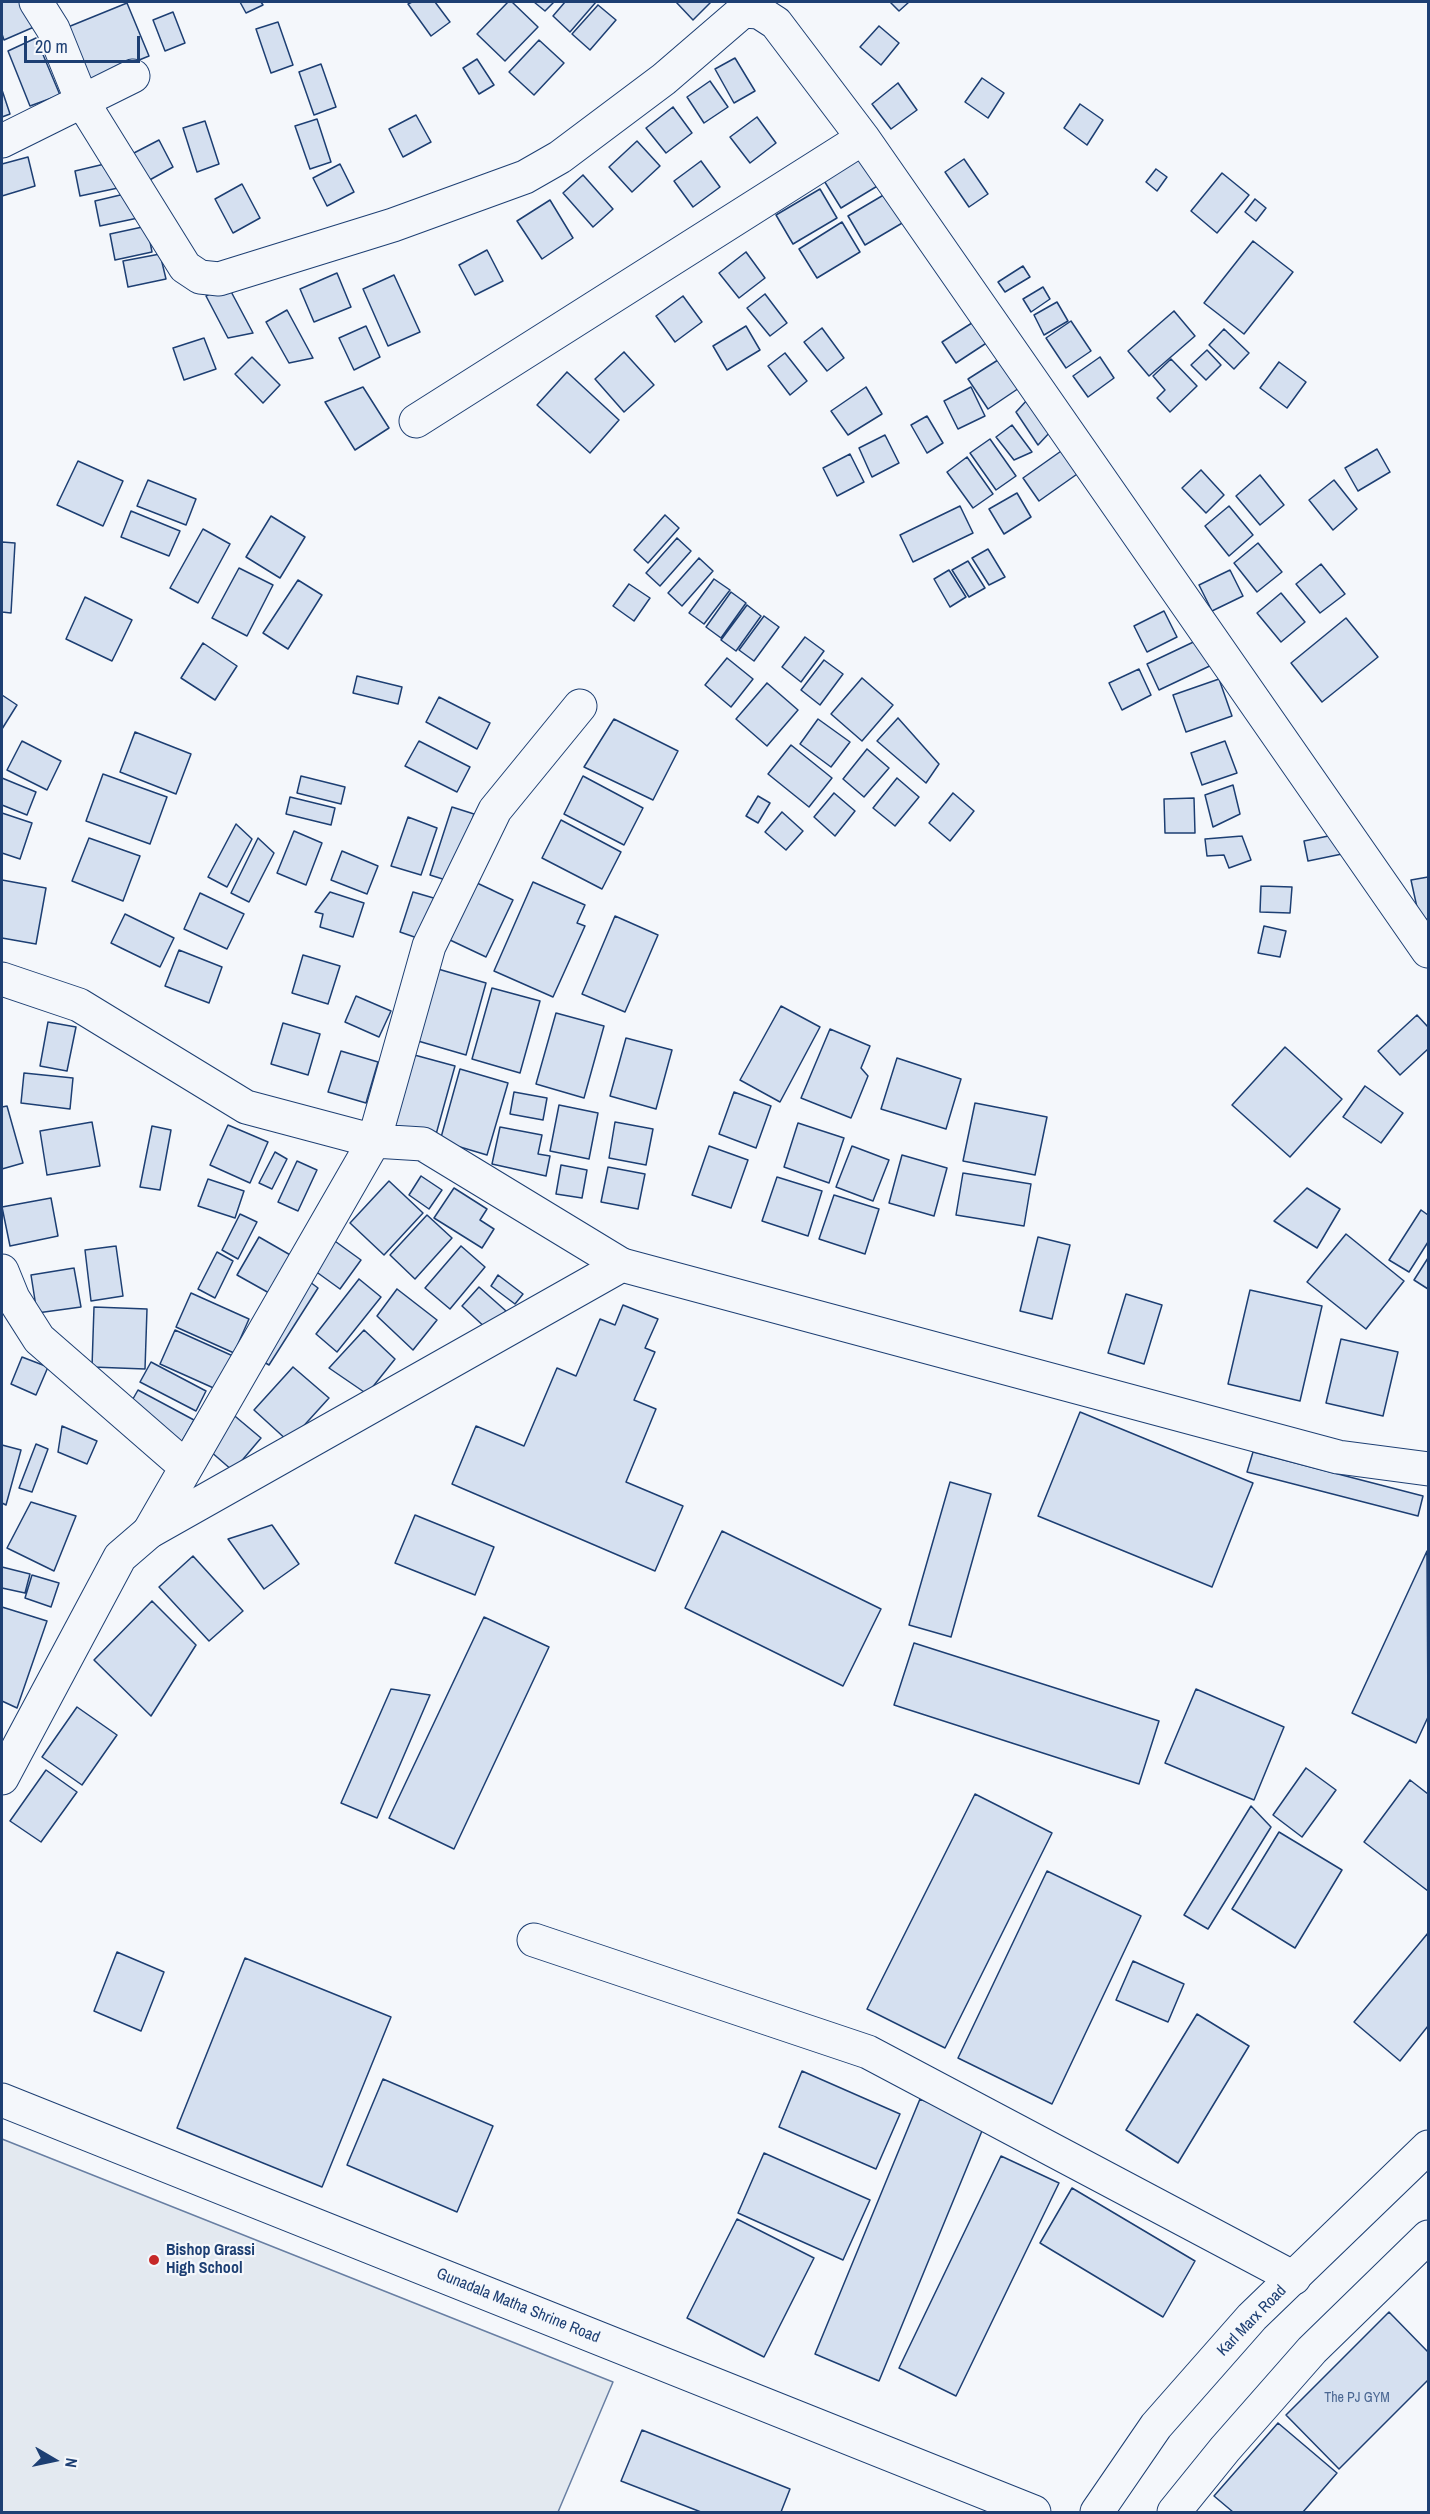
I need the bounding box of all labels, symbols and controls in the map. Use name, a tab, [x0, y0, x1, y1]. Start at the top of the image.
scale bar	[27, 24, 142, 62]
text: 20 m	[35, 34, 68, 59]
place label: Bishop Grassi High School	[166, 2241, 255, 2279]
marker: Bishop Grassi High School	[147, 2253, 161, 2267]
street label: Gunadala Matha Shrine Road	[434, 2264, 602, 2348]
street label: Karl Marx Road	[1213, 2282, 1291, 2360]
house number: The PJ GYM	[1324, 2390, 1390, 2406]
north arrow	[24, 2430, 84, 2490]
text: N	[60, 2456, 83, 2469]

